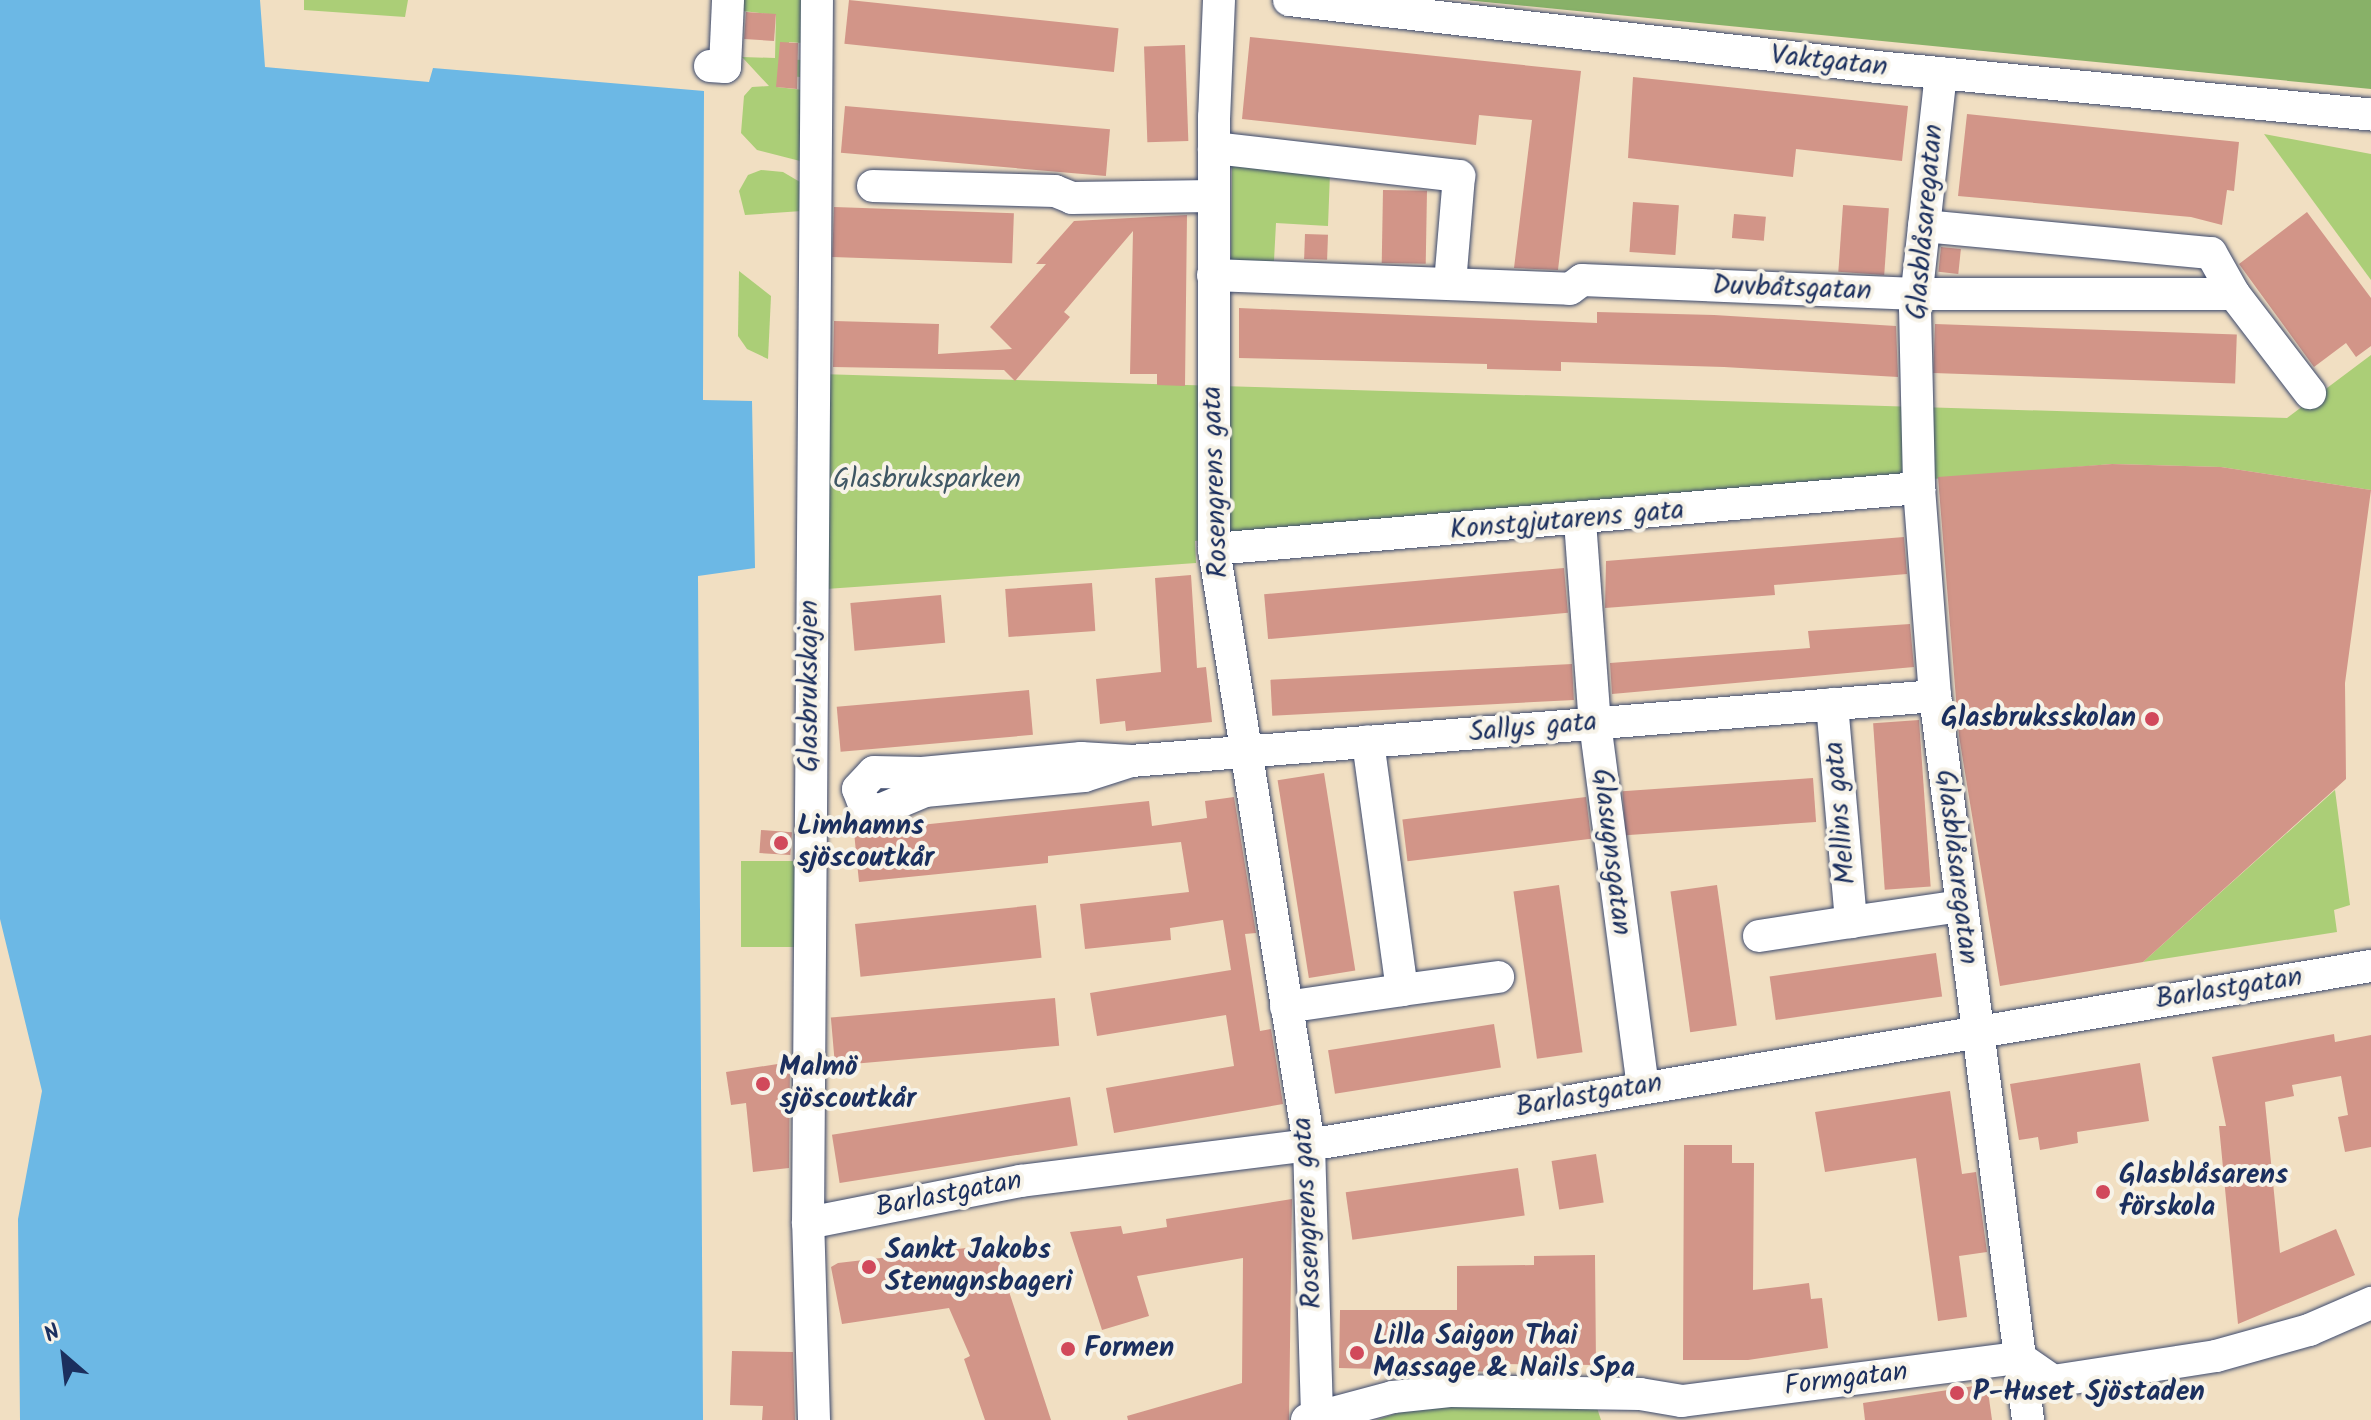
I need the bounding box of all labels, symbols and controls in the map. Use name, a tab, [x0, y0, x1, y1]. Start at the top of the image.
street label: Vaktgatan	[1769, 39, 1889, 85]
street label: Glasblåsaregatan	[1901, 123, 1951, 321]
street label: Duvbåtsgatan	[1712, 269, 1872, 309]
street label: Rosengrens gata	[1196, 385, 1236, 579]
park label: Glasbruksparken	[833, 463, 1021, 497]
street label: Konstgjutarens gata	[1448, 494, 1686, 548]
street label: Glasbrukskajen	[793, 600, 827, 772]
place label: Glasbruksskolan	[1941, 702, 2136, 736]
street label: Sallys gata	[1468, 706, 1598, 750]
marker: Glasbruksskolan	[2143, 710, 2161, 728]
street label: Mellins gata	[1818, 740, 1864, 886]
street label: Glasugnsgatan	[1584, 767, 1638, 937]
street label: Glasblåsaregatan	[1927, 768, 1985, 966]
place label: Limhamns sjöscoutkår	[797, 810, 934, 876]
marker: Limhamns sjöscoutkår	[772, 834, 790, 852]
street label: Barlastgatan	[2153, 961, 2305, 1017]
place label: Malmö sjöscoutkår	[779, 1051, 916, 1117]
street label: Barlastgatan	[1513, 1067, 1665, 1125]
marker: Malmö sjöscoutkår	[754, 1075, 772, 1093]
street label: Rosengrens gata	[1286, 1116, 1330, 1310]
place label: Glasblåsarens förskola	[2119, 1159, 2288, 1225]
street label: Barlastgatan	[873, 1164, 1025, 1226]
marker: Glasblåsarens förskola	[2094, 1183, 2112, 1201]
place label: Sankt Jakobs Stenugnsbageri	[885, 1234, 1073, 1300]
marker: Sankt Jakobs Stenugnsbageri	[860, 1258, 878, 1276]
north arrow	[24, 1316, 104, 1396]
text: N	[38, 1316, 67, 1353]
place label: Lilla Saigon Thai Massage & Nails Spa	[1373, 1320, 1635, 1386]
place label: Formen	[1084, 1332, 1174, 1366]
marker: Formen	[1059, 1340, 1077, 1358]
marker: Lilla Saigon Thai Massage & Nails Spa	[1348, 1344, 1366, 1362]
street label: Formgatan	[1782, 1356, 1910, 1404]
place label: P-Huset Sjöstaden	[1973, 1376, 2205, 1410]
marker: P-Huset Sjöstaden	[1948, 1384, 1966, 1402]

